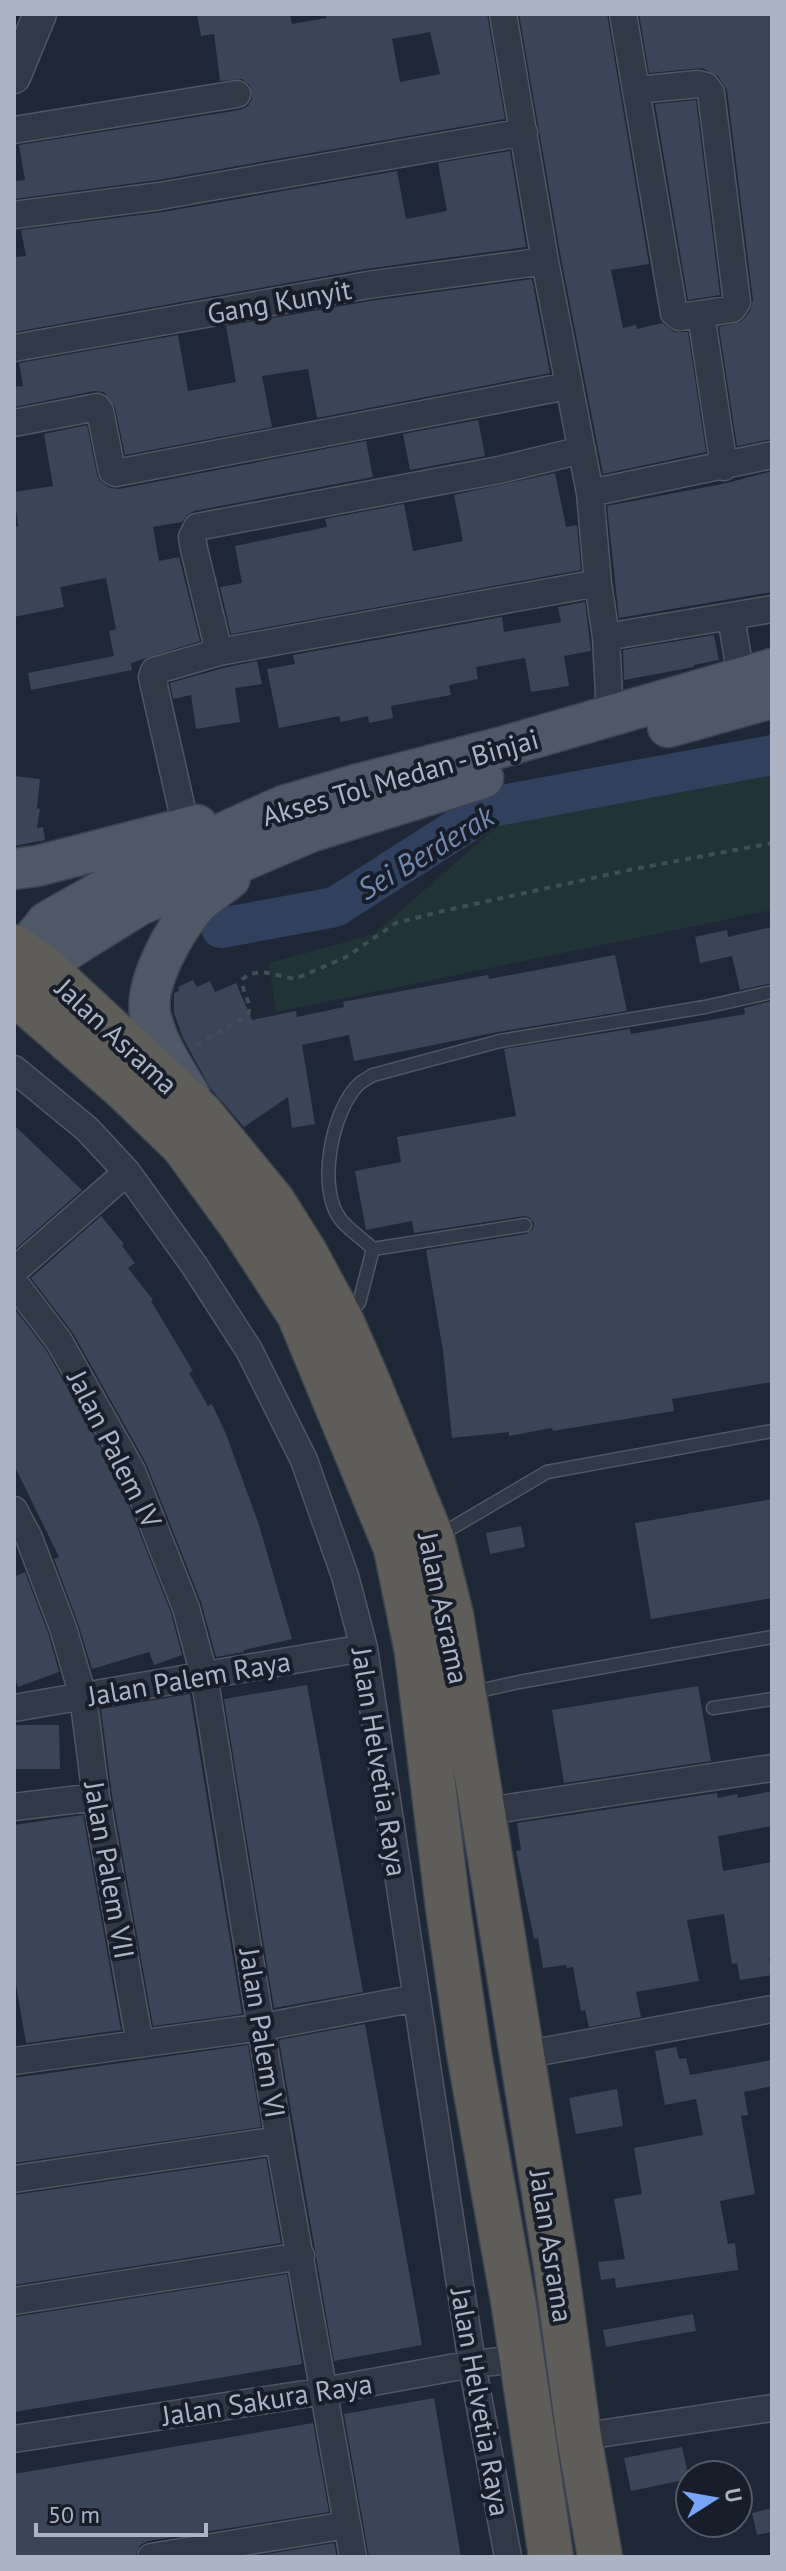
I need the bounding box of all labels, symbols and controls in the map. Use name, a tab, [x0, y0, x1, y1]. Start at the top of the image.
street label: Gang Kunyit	[204, 270, 354, 332]
street label: Akses Tol Medan - Binjai	[257, 720, 543, 834]
water label: Sei Berderak	[350, 795, 502, 908]
street label: Jalan Asrama	[47, 969, 186, 1102]
street label: Jalan Palem IV	[59, 1363, 171, 1534]
street label: Jalan Asrama	[410, 1528, 478, 1687]
street label: Jalan Palem Raya	[84, 1642, 293, 1714]
street label: Jalan Helvetia Raya	[343, 1644, 416, 1879]
street label: Jalan Palem VII	[76, 1777, 144, 1962]
street label: Jalan Palem VI	[231, 1945, 295, 2120]
street label: Jalan Asrama	[522, 2166, 582, 2325]
street label: Jalan Helvetia Raya	[443, 2284, 519, 2519]
street label: Jalan Sakura Raya	[158, 2364, 375, 2434]
north arrow	[674, 2459, 754, 2539]
text: U	[719, 2486, 749, 2505]
scale bar	[36, 2487, 206, 2537]
text: 50 m	[48, 2499, 100, 2530]

